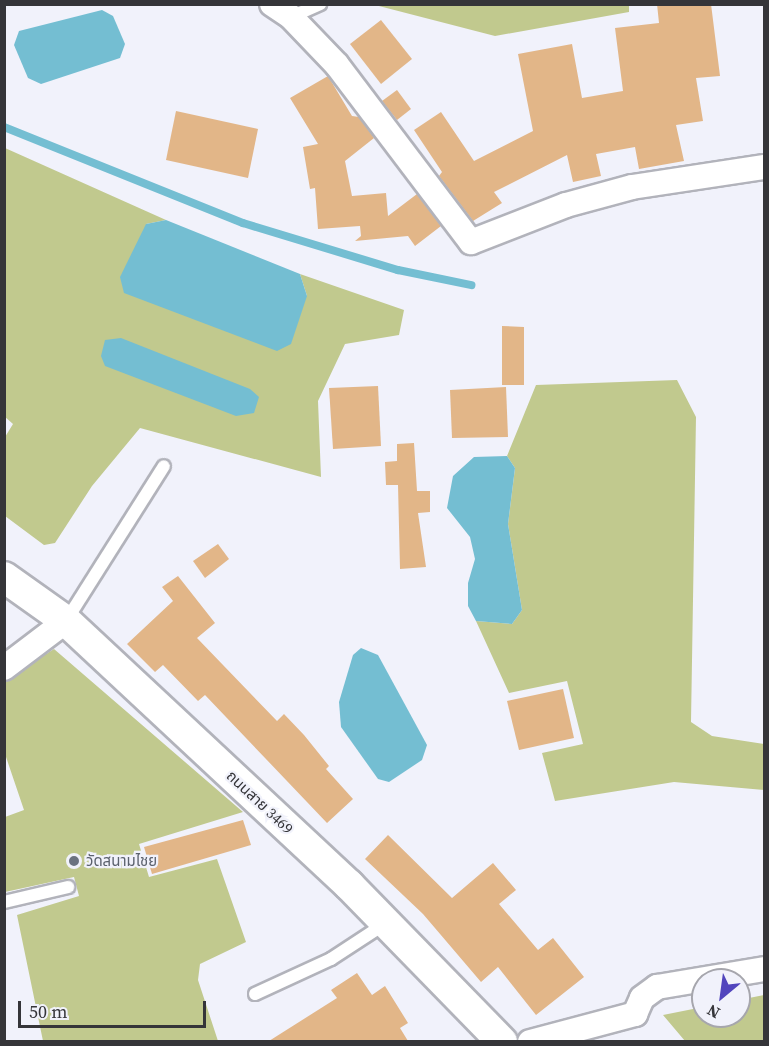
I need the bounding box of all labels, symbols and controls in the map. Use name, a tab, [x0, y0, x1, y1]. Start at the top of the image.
street label: ถนนสาย 3469	[223, 767, 297, 837]
place label: วัดสนามไชย	[86, 852, 157, 870]
marker: วัดสนามไชย	[67, 854, 81, 868]
north arrow	[691, 968, 751, 1028]
scale bar	[21, 989, 208, 1027]
text: 50 m	[29, 999, 67, 1024]
text: N	[703, 1000, 724, 1024]

